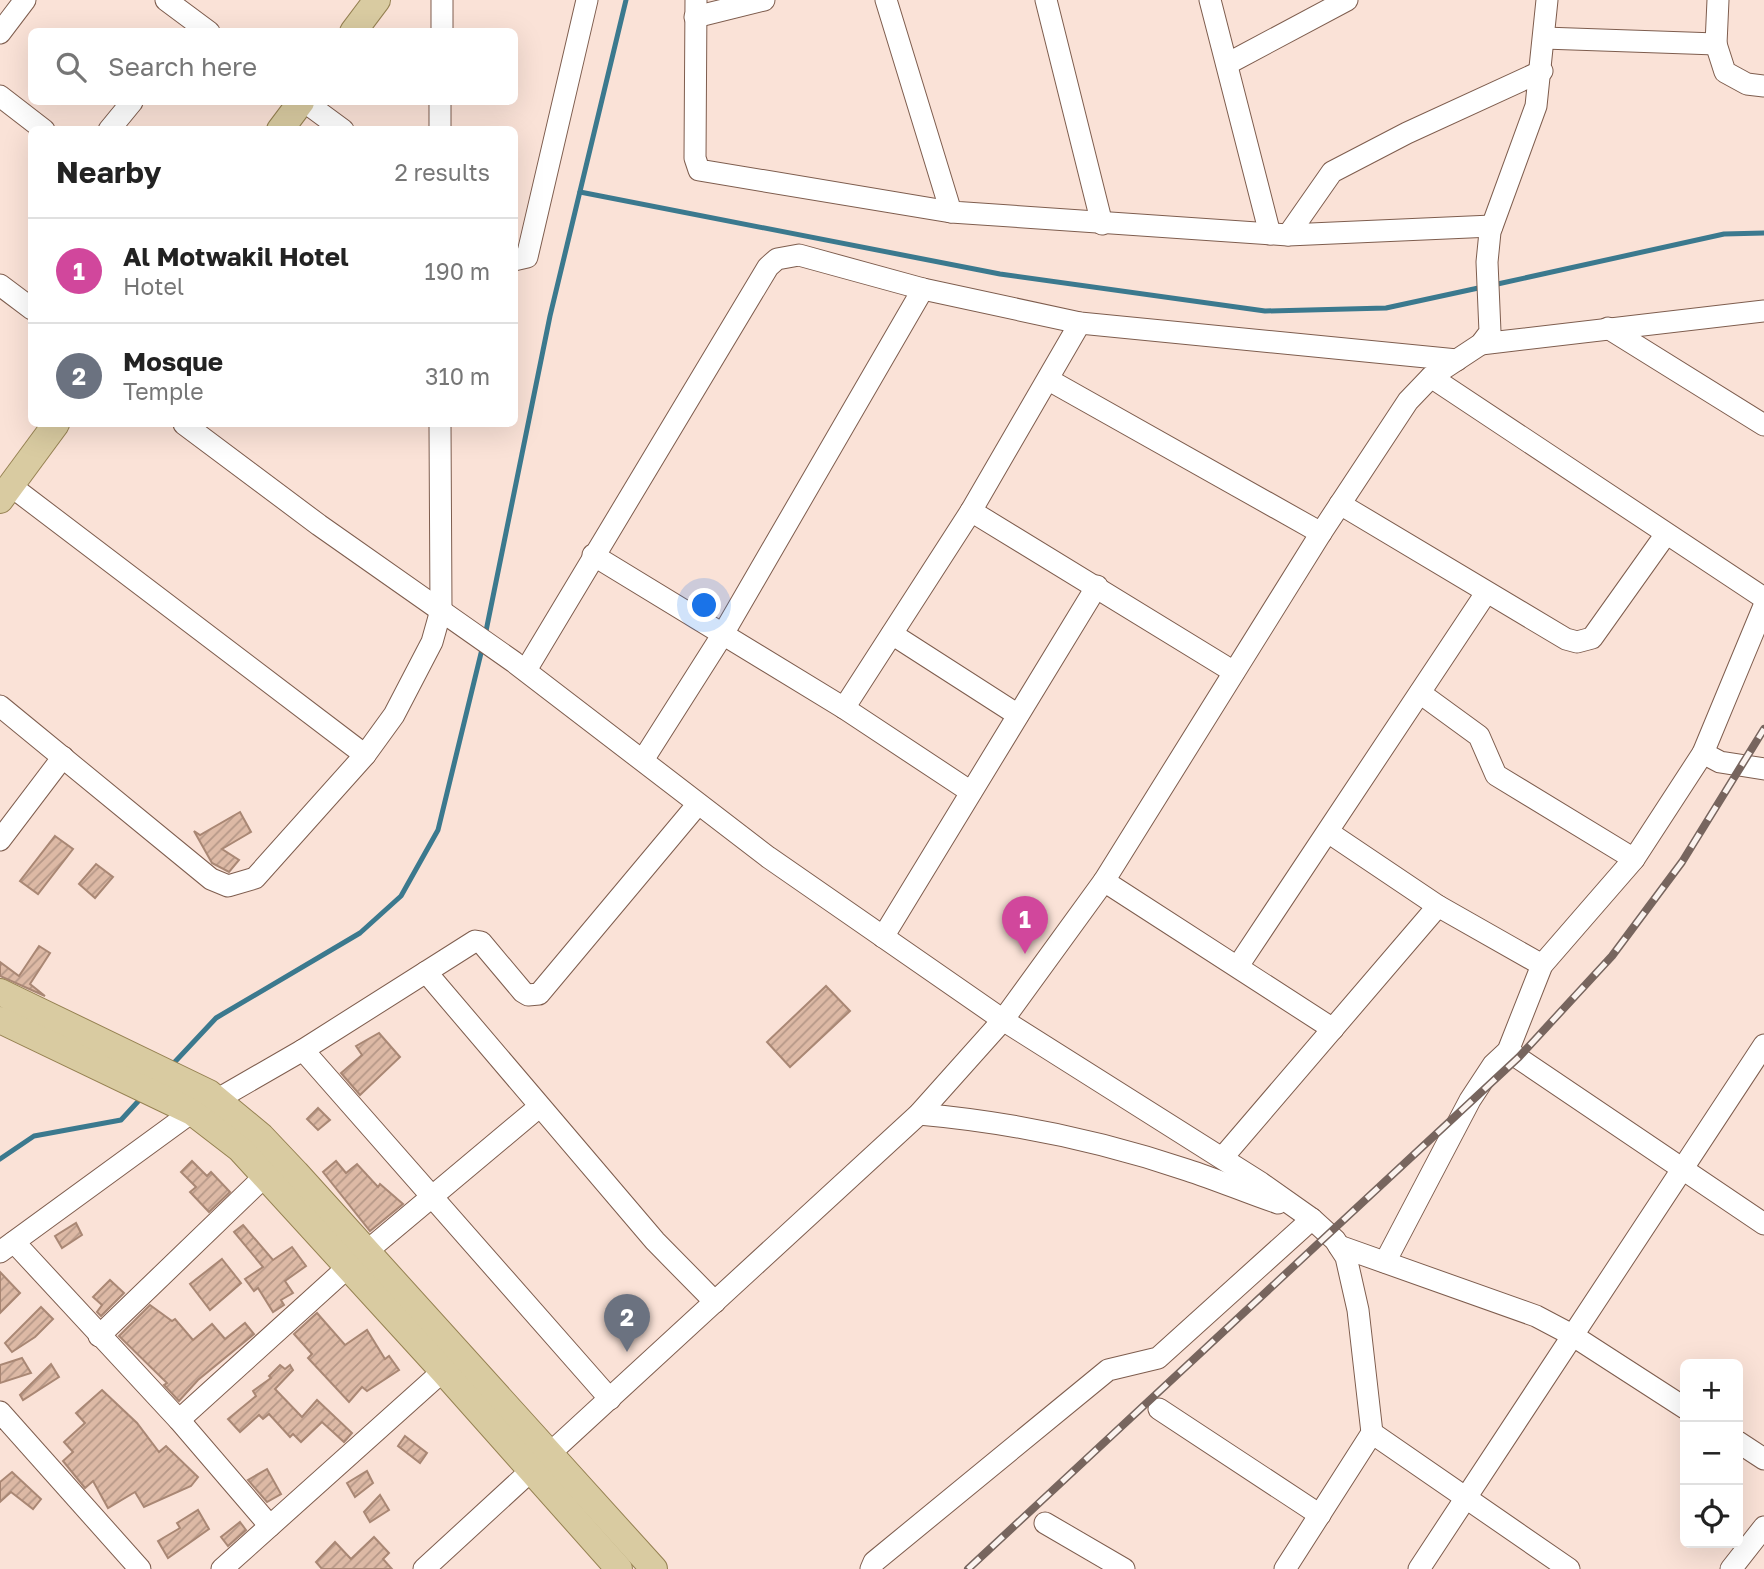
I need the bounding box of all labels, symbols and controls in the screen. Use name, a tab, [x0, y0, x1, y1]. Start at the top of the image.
search box	[28, 28, 518, 105]
icon: search	[52, 48, 90, 86]
text: Search here	[108, 51, 257, 82]
text: Nearby	[56, 154, 161, 190]
text: 2 results	[394, 158, 490, 186]
text: Al Motwakil Hotel	[123, 241, 349, 272]
text: 1	[73, 257, 85, 285]
text: 190 m	[425, 257, 490, 285]
text: Hotel	[123, 272, 184, 300]
text: Mosque	[123, 346, 223, 377]
text: 2	[72, 362, 86, 390]
text: 310 m	[425, 362, 490, 390]
text: Temple	[123, 377, 204, 405]
your location	[687, 588, 721, 622]
pin: 1	[1002, 896, 1048, 954]
pin: 2	[604, 1294, 650, 1352]
map controls	[1680, 1359, 1743, 1548]
button: +	[1680, 1359, 1743, 1422]
button: −	[1680, 1422, 1743, 1485]
button: locate	[1680, 1485, 1743, 1548]

